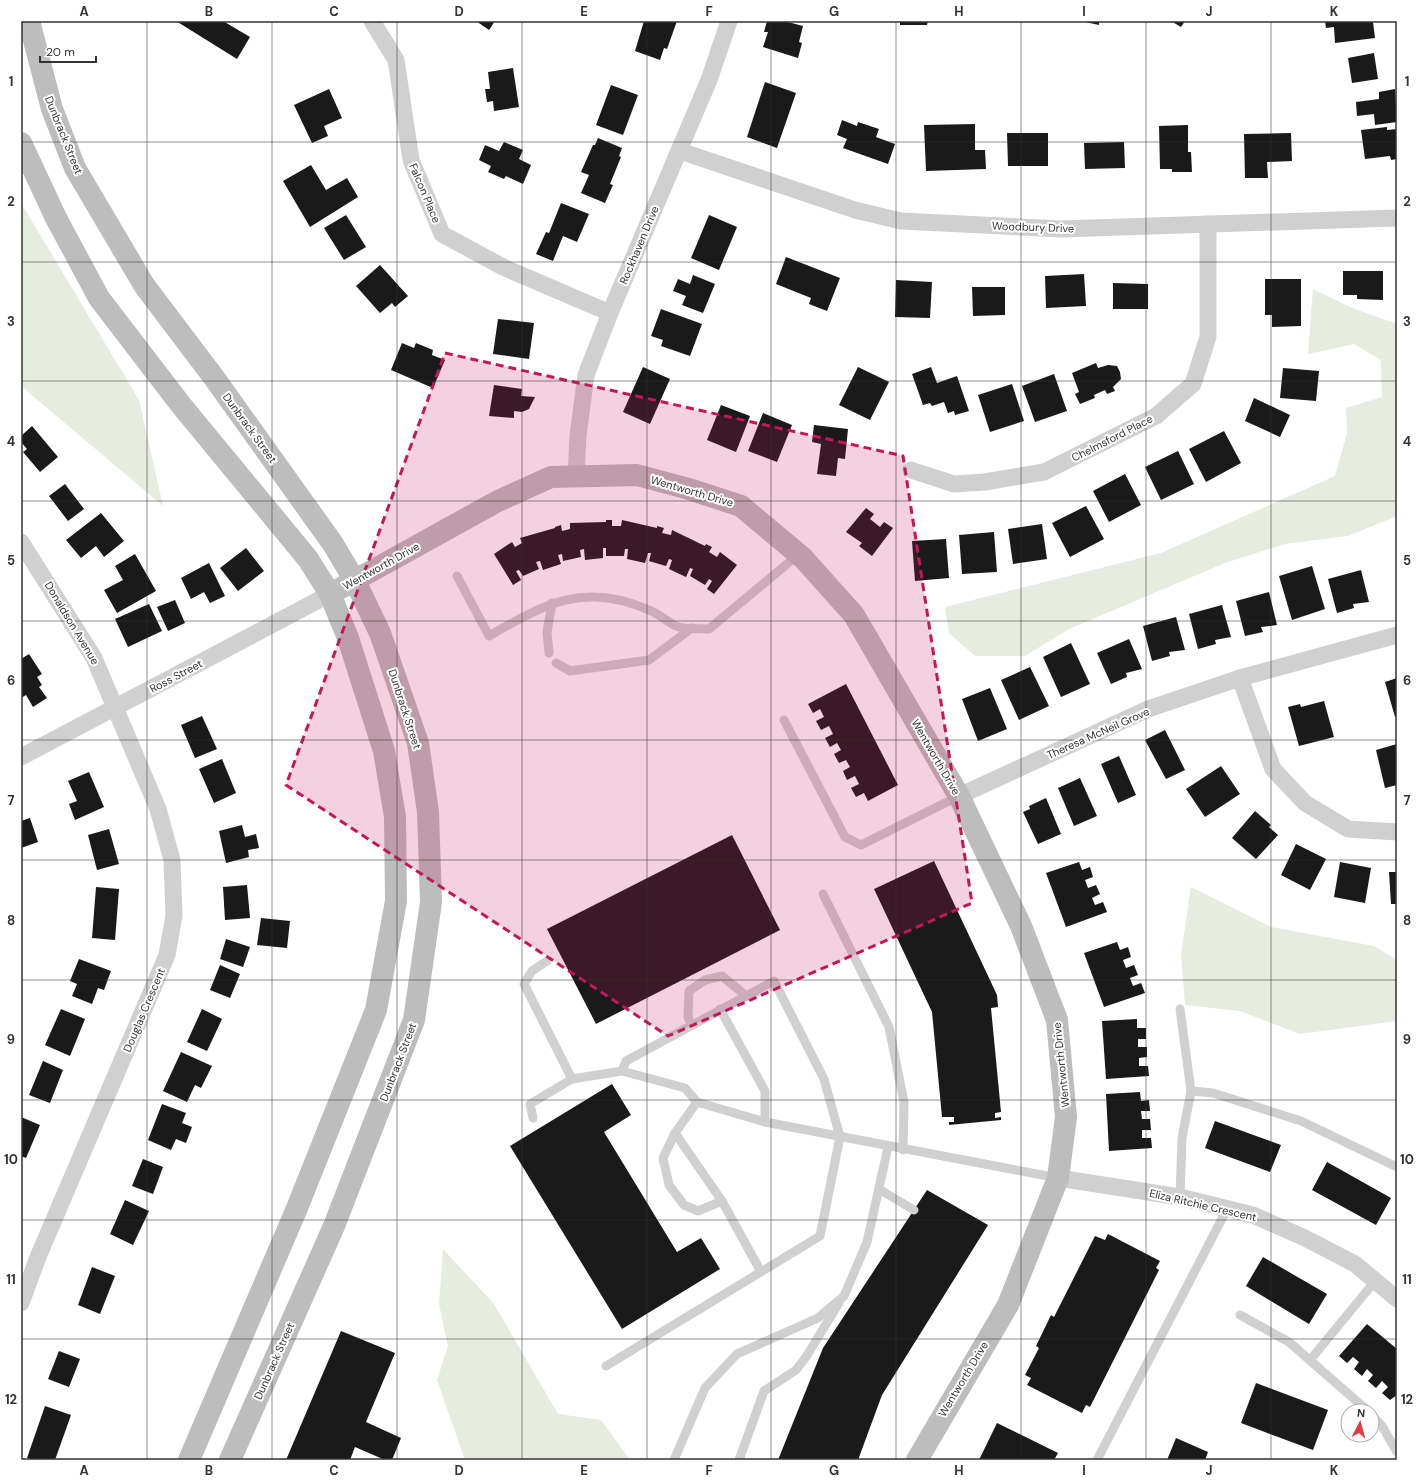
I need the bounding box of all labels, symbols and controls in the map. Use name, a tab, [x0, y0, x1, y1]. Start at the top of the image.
text: A	[79, 3, 89, 20]
text: B	[205, 3, 213, 20]
text: C	[329, 3, 339, 20]
text: D	[454, 3, 464, 20]
text: E	[580, 3, 588, 20]
text: F	[705, 3, 713, 20]
text: G	[829, 3, 839, 20]
text: H	[954, 3, 964, 20]
text: I	[1082, 3, 1086, 20]
text: J	[1205, 3, 1213, 20]
text: K	[1330, 3, 1339, 20]
scale bar	[40, 38, 96, 64]
text: 20 m	[46, 44, 75, 60]
text: 1	[9, 73, 13, 90]
text: 1	[1405, 73, 1409, 90]
street label: Dunbrack Street	[42, 94, 86, 176]
street label: Falcon Place	[406, 161, 444, 225]
text: 2	[7, 193, 15, 210]
text: 2	[1403, 193, 1411, 210]
street label: Rockhaven Drive	[616, 204, 662, 286]
street label: Woodbury Drive	[992, 219, 1074, 235]
text: 3	[7, 313, 15, 330]
text: 3	[1403, 313, 1411, 330]
street label: Dunbrack Street	[220, 390, 280, 466]
street label: Chelmsford Place	[1069, 411, 1155, 465]
text: 4	[7, 433, 15, 450]
text: 4	[1403, 433, 1411, 450]
street label: Wentworth Drive	[649, 473, 735, 509]
street label: Wentworth Drive	[340, 539, 422, 593]
text: 5	[7, 552, 15, 569]
text: 5	[1403, 552, 1411, 569]
street label: Donaldson Avenue	[42, 579, 102, 667]
street label: Ross Street	[147, 656, 205, 696]
street label: Dunbrack Street	[386, 667, 424, 751]
text: 6	[7, 672, 15, 689]
text: 6	[1403, 672, 1411, 689]
street label: Theresa McNeil Grove	[1044, 704, 1152, 762]
street label: Wentworth Drive	[909, 717, 963, 797]
text: 7	[8, 792, 15, 809]
text: 7	[1404, 792, 1411, 809]
text: 8	[7, 912, 15, 929]
text: 8	[1403, 912, 1411, 929]
street label: Douglas Crescent	[120, 966, 168, 1054]
street label: Dunbrack Street	[377, 1021, 419, 1103]
street label: Wentworth Drive	[1050, 1022, 1072, 1108]
text: 9	[7, 1031, 15, 1048]
text: 9	[1403, 1031, 1411, 1048]
text: 10	[4, 1151, 18, 1168]
text: 10	[1400, 1151, 1414, 1168]
street label: Eliza Ritchie Crescent	[1148, 1186, 1258, 1224]
text: 11	[6, 1271, 16, 1288]
text: 11	[1402, 1271, 1412, 1288]
street label: Dunbrack Street	[251, 1320, 297, 1402]
street label: Wentworth Drive	[935, 1339, 991, 1419]
text: 12	[5, 1391, 17, 1408]
text: 12	[1401, 1391, 1413, 1408]
north arrow	[1340, 1403, 1380, 1443]
text: N	[1356, 1406, 1366, 1420]
text: A	[79, 1462, 89, 1479]
text: B	[205, 1462, 213, 1479]
text: C	[329, 1462, 339, 1479]
text: D	[454, 1462, 464, 1479]
text: E	[580, 1462, 588, 1479]
text: F	[705, 1462, 713, 1479]
text: G	[829, 1462, 839, 1479]
text: H	[954, 1462, 964, 1479]
text: I	[1082, 1462, 1086, 1479]
text: J	[1205, 1462, 1213, 1479]
text: K	[1330, 1462, 1339, 1479]

